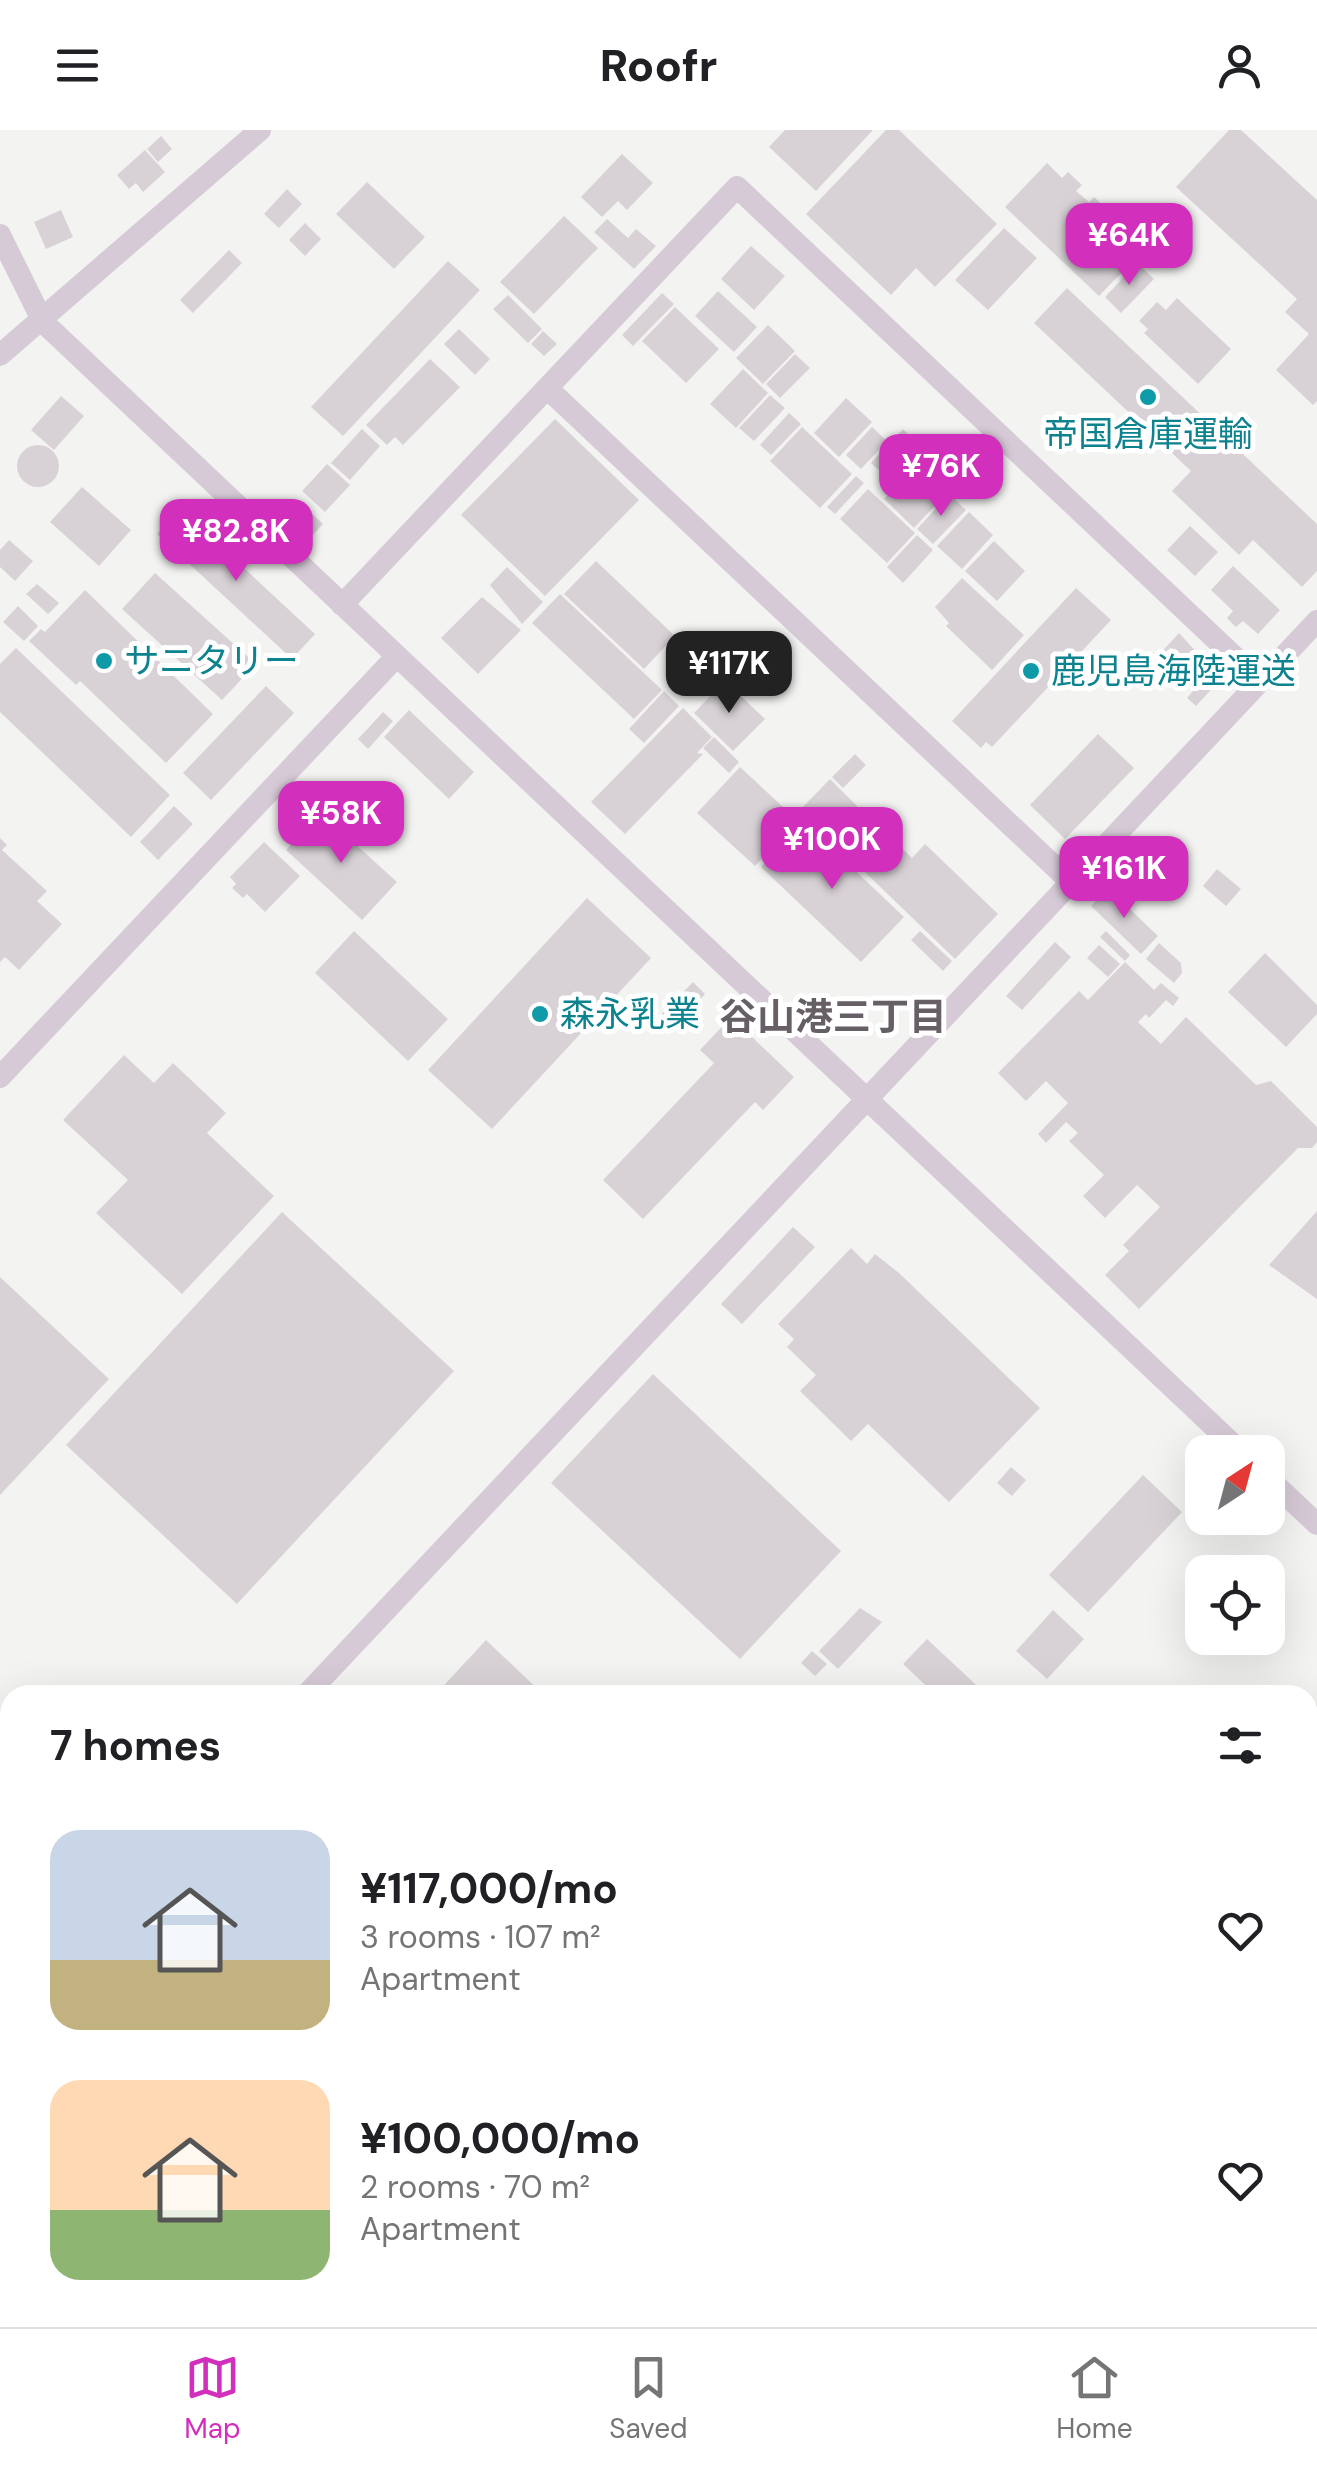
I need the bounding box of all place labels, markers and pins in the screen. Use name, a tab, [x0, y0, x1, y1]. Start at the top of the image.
pin: ¥64K	[1070, 203, 1188, 288]
marker: 帝国倉庫運輸	[1137, 386, 1159, 408]
place label: 帝国倉庫運輸	[1043, 411, 1253, 457]
pin: ¥76K	[882, 434, 1000, 519]
pin: ¥82.8K	[155, 499, 317, 584]
pin: ¥117K	[659, 631, 799, 716]
place label: サニタリー	[124, 638, 299, 684]
place label: 鹿児島海陸運送	[1051, 648, 1296, 694]
marker: サニタリー	[93, 650, 115, 672]
marker: 鹿児島海陸運送	[1020, 660, 1042, 682]
pin: ¥58K	[282, 781, 400, 866]
pin: ¥100K	[762, 807, 902, 892]
pin: ¥161K	[1054, 836, 1194, 921]
place label: 森永乳業	[560, 991, 700, 1037]
marker: 森永乳業	[529, 1003, 551, 1025]

